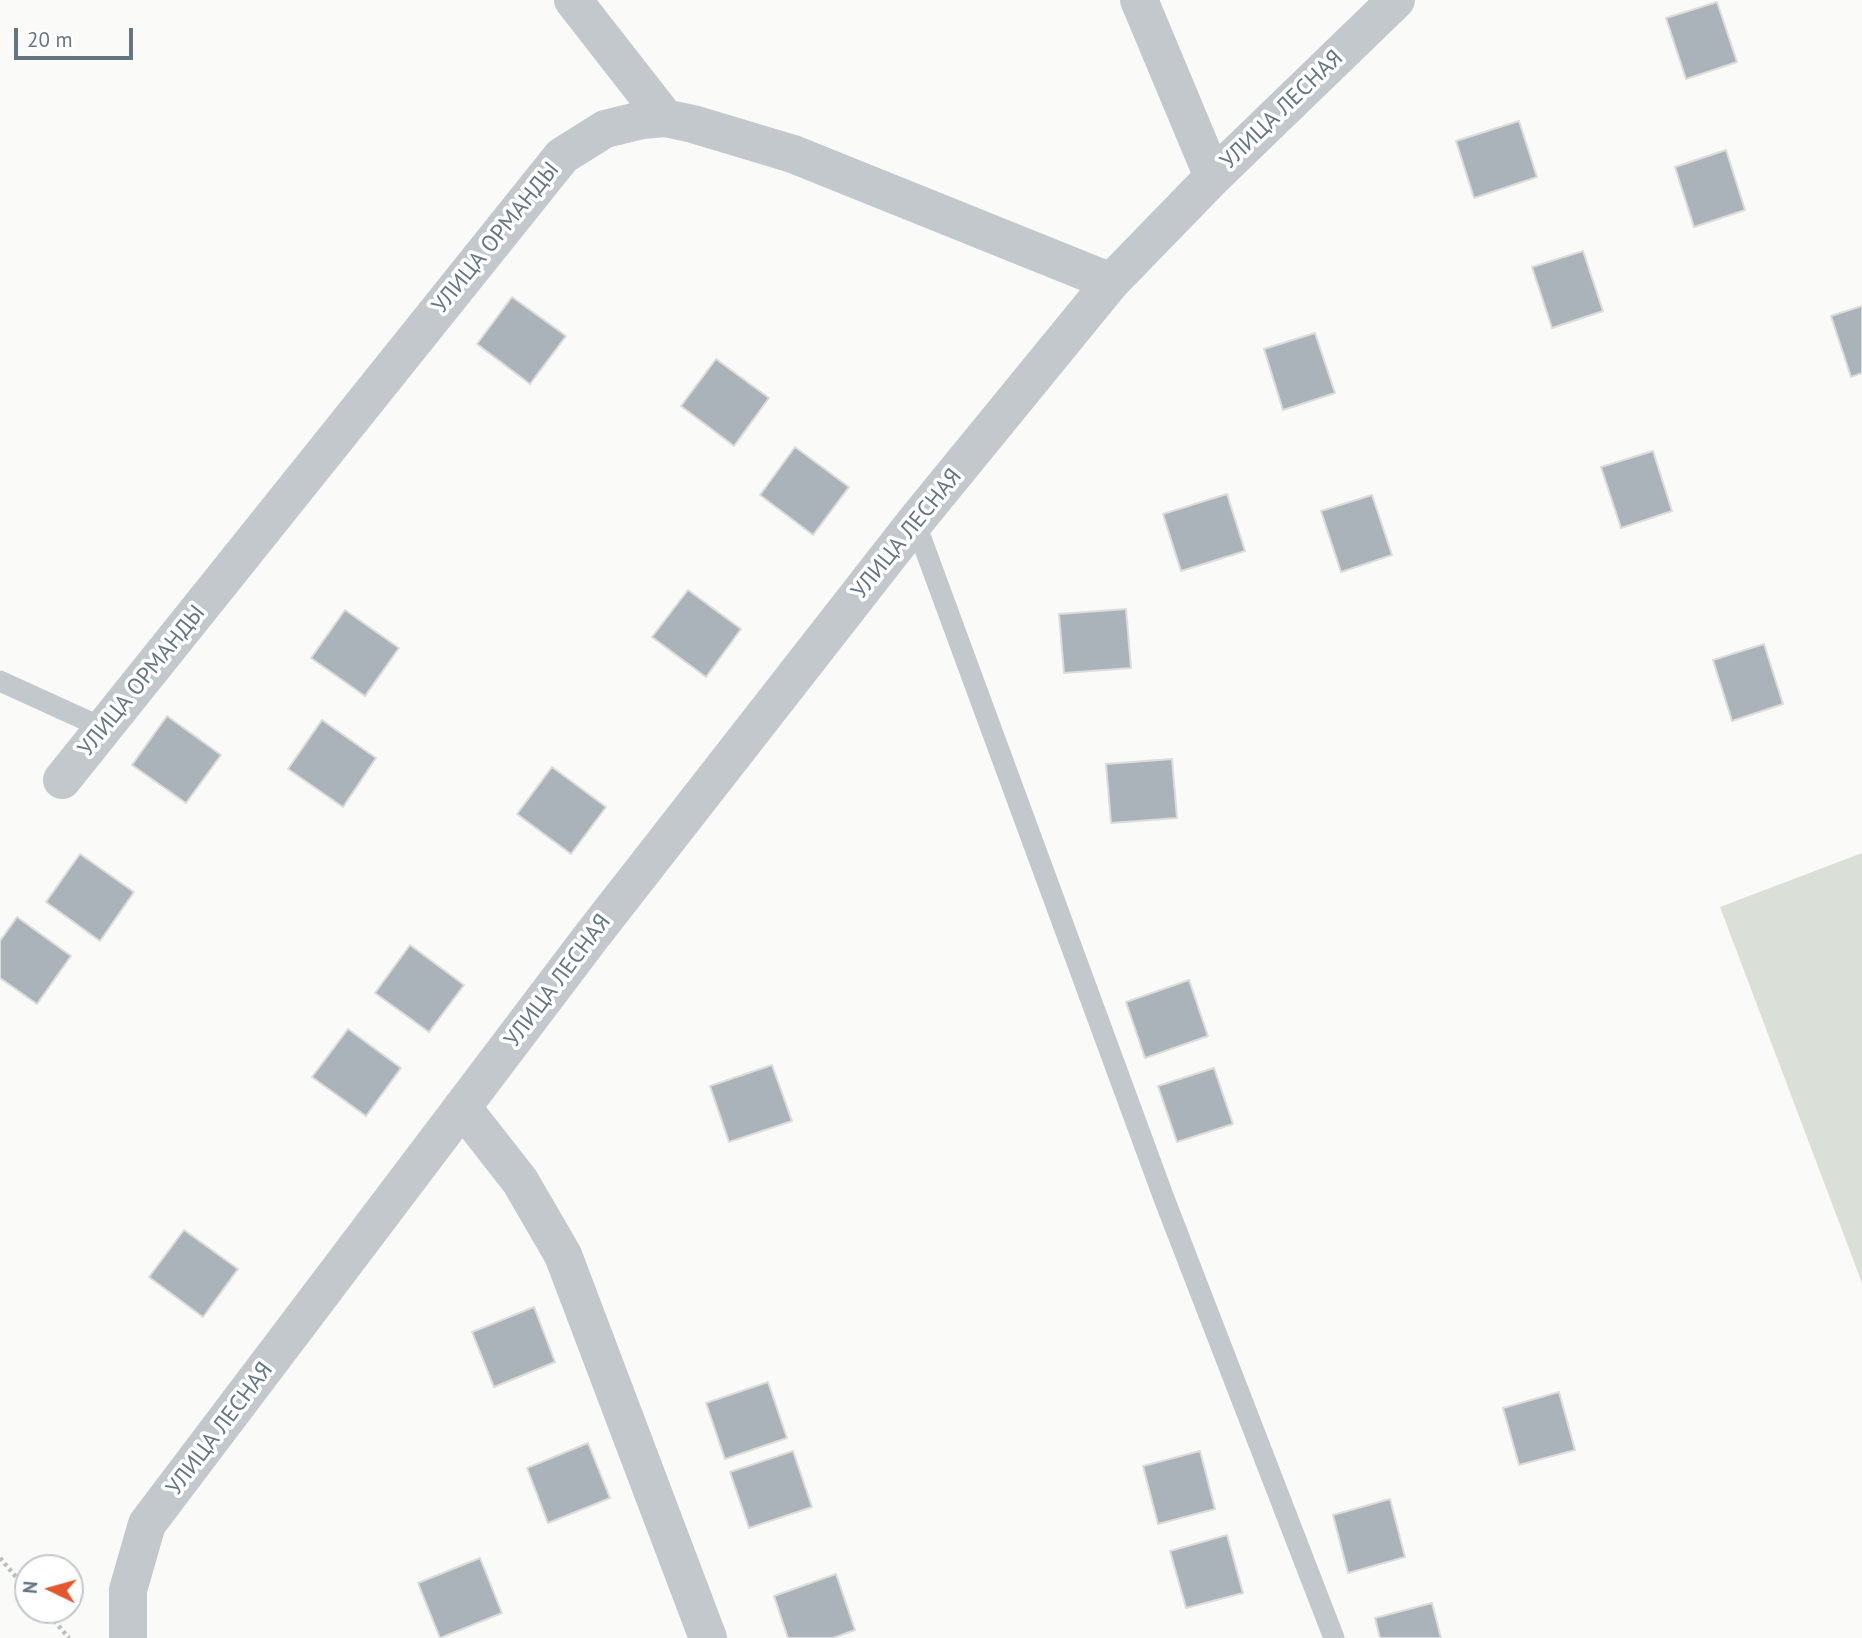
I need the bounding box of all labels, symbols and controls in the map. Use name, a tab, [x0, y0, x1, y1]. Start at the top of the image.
scale bar	[18, 14, 136, 58]
text: 20 m	[27, 26, 73, 53]
street label: УЛИЦА ЛЕСНАЯ	[1215, 45, 1349, 175]
street label: УЛИЦА ОРМАНДЫ	[427, 157, 565, 319]
street label: УЛИЦА ЛЕСНАЯ	[846, 463, 968, 605]
street label: УЛИЦА ОРМАНДЫ	[73, 600, 211, 762]
street label: УЛИЦА ЛЕСНАЯ	[499, 909, 617, 1053]
street label: УЛИЦА ЛЕСНАЯ	[161, 1357, 279, 1501]
north arrow	[14, 1554, 84, 1624]
text: N	[18, 1580, 43, 1595]

